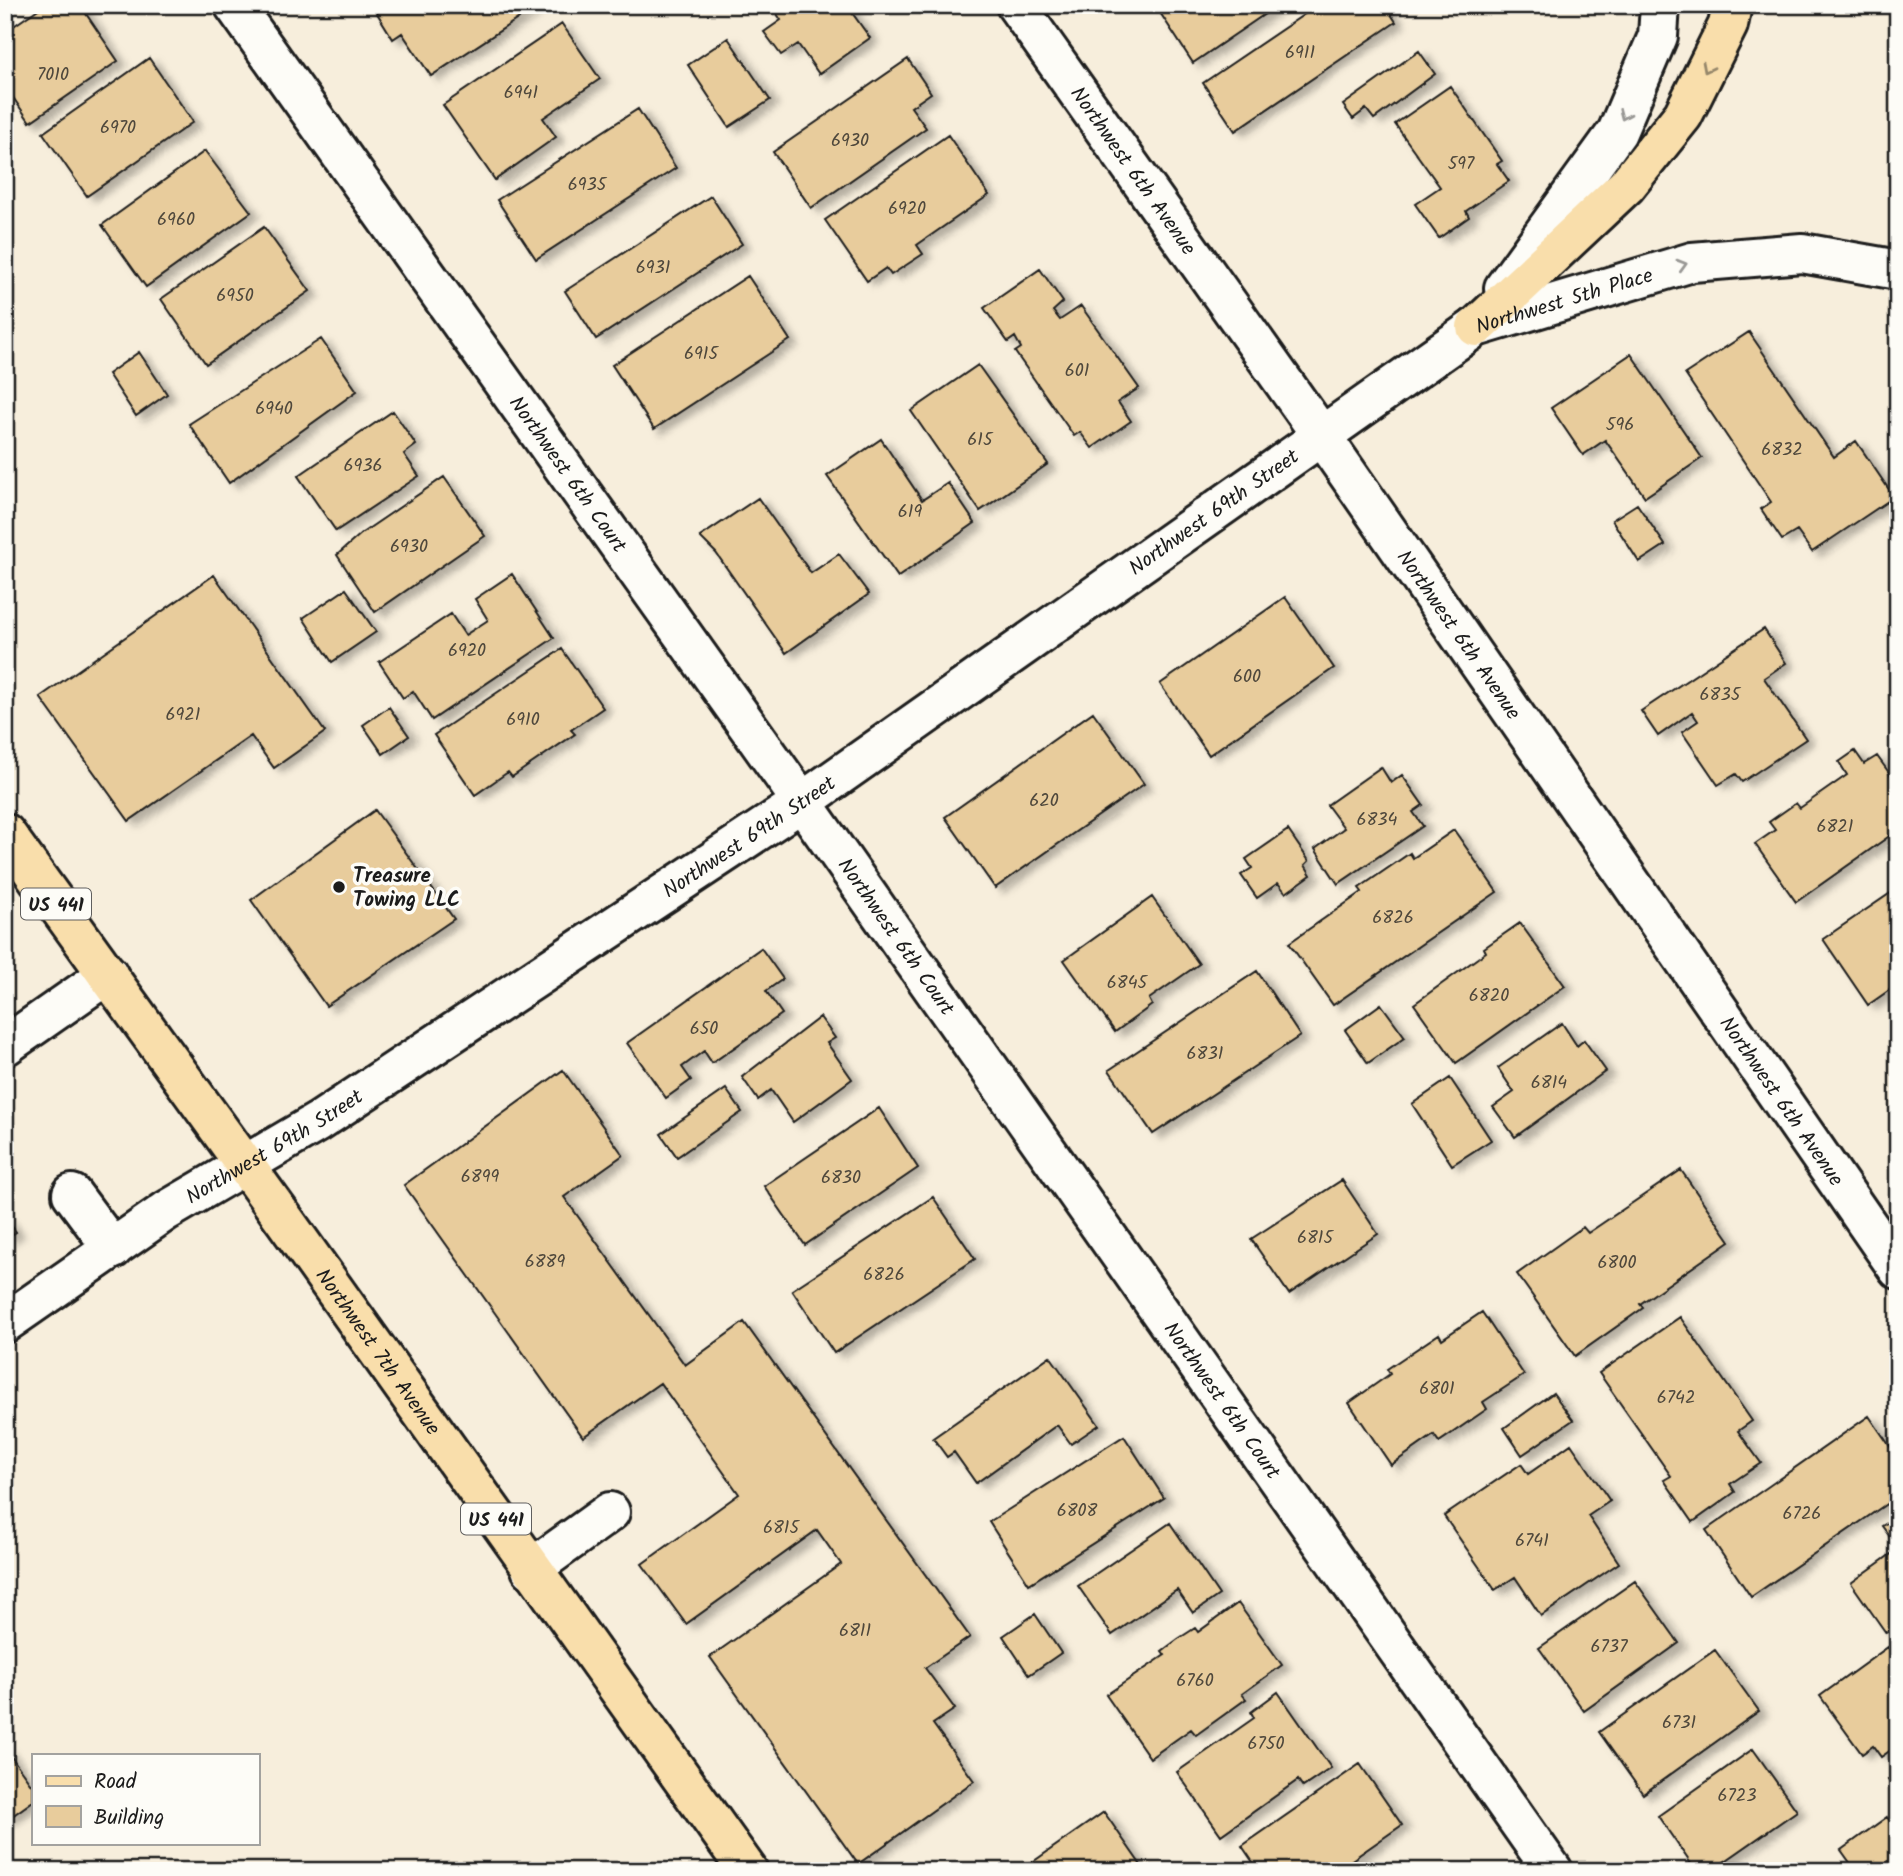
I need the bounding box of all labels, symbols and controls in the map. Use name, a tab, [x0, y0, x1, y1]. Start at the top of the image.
house number: 6911	[1285, 39, 1315, 68]
house number: 7010	[37, 61, 69, 90]
one-way arrow	[1701, 61, 1715, 73]
house number: 6941	[504, 79, 538, 108]
street label: Northwest 6th Avenue	[1061, 80, 1204, 263]
one-way arrow	[1618, 108, 1632, 121]
house number: 6970	[100, 114, 136, 143]
house number: 6930	[831, 127, 869, 156]
house number: 597	[1448, 150, 1475, 179]
house number: 6935	[568, 171, 608, 200]
house number: 6920	[888, 195, 926, 224]
house number: 6960	[157, 206, 195, 235]
house number: 6931	[636, 254, 670, 283]
one-way arrow	[1676, 259, 1688, 274]
street label: Northwest 5th Place	[1472, 260, 1658, 344]
house number: 6950	[216, 282, 254, 311]
house number: 6915	[684, 340, 719, 369]
house number: 601	[1065, 357, 1089, 386]
street label: Northwest 6th Court	[500, 390, 635, 561]
house number: 6940	[255, 395, 293, 424]
house number: 596	[1606, 411, 1634, 440]
house number: 615	[967, 426, 994, 455]
house number: 6832	[1761, 436, 1803, 465]
street label: Northwest 69th Street	[1122, 441, 1307, 585]
house number: 6936	[343, 452, 383, 481]
house number: 619	[898, 498, 922, 527]
house number: 6930	[390, 533, 428, 562]
street label: Northwest 6th Avenue	[1387, 544, 1529, 728]
house number: 6920	[448, 637, 486, 666]
house number: 600	[1233, 663, 1261, 692]
house number: 6835	[1700, 681, 1742, 710]
house number: 6921	[166, 701, 200, 730]
house number: 6910	[506, 706, 540, 735]
street label: Northwest 69th Street	[656, 768, 844, 908]
house number: 620	[1029, 787, 1059, 816]
house number: 6834	[1356, 806, 1398, 835]
house number: 6821	[1817, 813, 1853, 842]
street label: Northwest 6th Court	[828, 852, 963, 1024]
place label: Treasure Towing LLC	[353, 860, 460, 917]
marker: Treasure Towing LLC	[331, 879, 347, 895]
road number: US 441	[21, 888, 91, 920]
house number: 6826	[1372, 904, 1414, 933]
house number: 6845	[1107, 969, 1149, 998]
house number: 6820	[1469, 982, 1509, 1011]
street label: Northwest 6th Avenue	[1710, 1010, 1851, 1194]
house number: 650	[690, 1015, 718, 1044]
house number: 6831	[1187, 1040, 1223, 1069]
house number: 6814	[1531, 1069, 1567, 1098]
street label: Northwest 69th Street	[180, 1081, 371, 1214]
house number: 6899	[461, 1163, 499, 1192]
house number: 6830	[821, 1164, 861, 1193]
house number: 6815	[1297, 1224, 1334, 1253]
house number: 6889	[525, 1248, 565, 1277]
house number: 6800	[1598, 1249, 1636, 1278]
house number: 6826	[863, 1261, 905, 1290]
street label: Northwest 7th Avenue	[306, 1262, 448, 1443]
street label: Northwest 6th Court	[1154, 1316, 1289, 1488]
house number: 6801	[1419, 1375, 1455, 1404]
house number: 6742	[1657, 1384, 1695, 1413]
house number: 6808	[1057, 1497, 1098, 1526]
house number: 6726	[1783, 1500, 1821, 1529]
road number: US 441	[461, 1504, 531, 1534]
house number: 6815	[763, 1514, 800, 1543]
house number: 6741	[1515, 1527, 1549, 1556]
house number: 6811	[839, 1617, 871, 1646]
house number: 6737	[1591, 1633, 1628, 1662]
house number: 6760	[1176, 1667, 1214, 1696]
house number: 6731	[1662, 1709, 1696, 1738]
house number: 6750	[1248, 1730, 1284, 1759]
legend	[32, 1754, 259, 1844]
text: Road	[94, 1766, 137, 1799]
house number: 6723	[1717, 1782, 1757, 1811]
text: Building	[94, 1802, 164, 1835]

